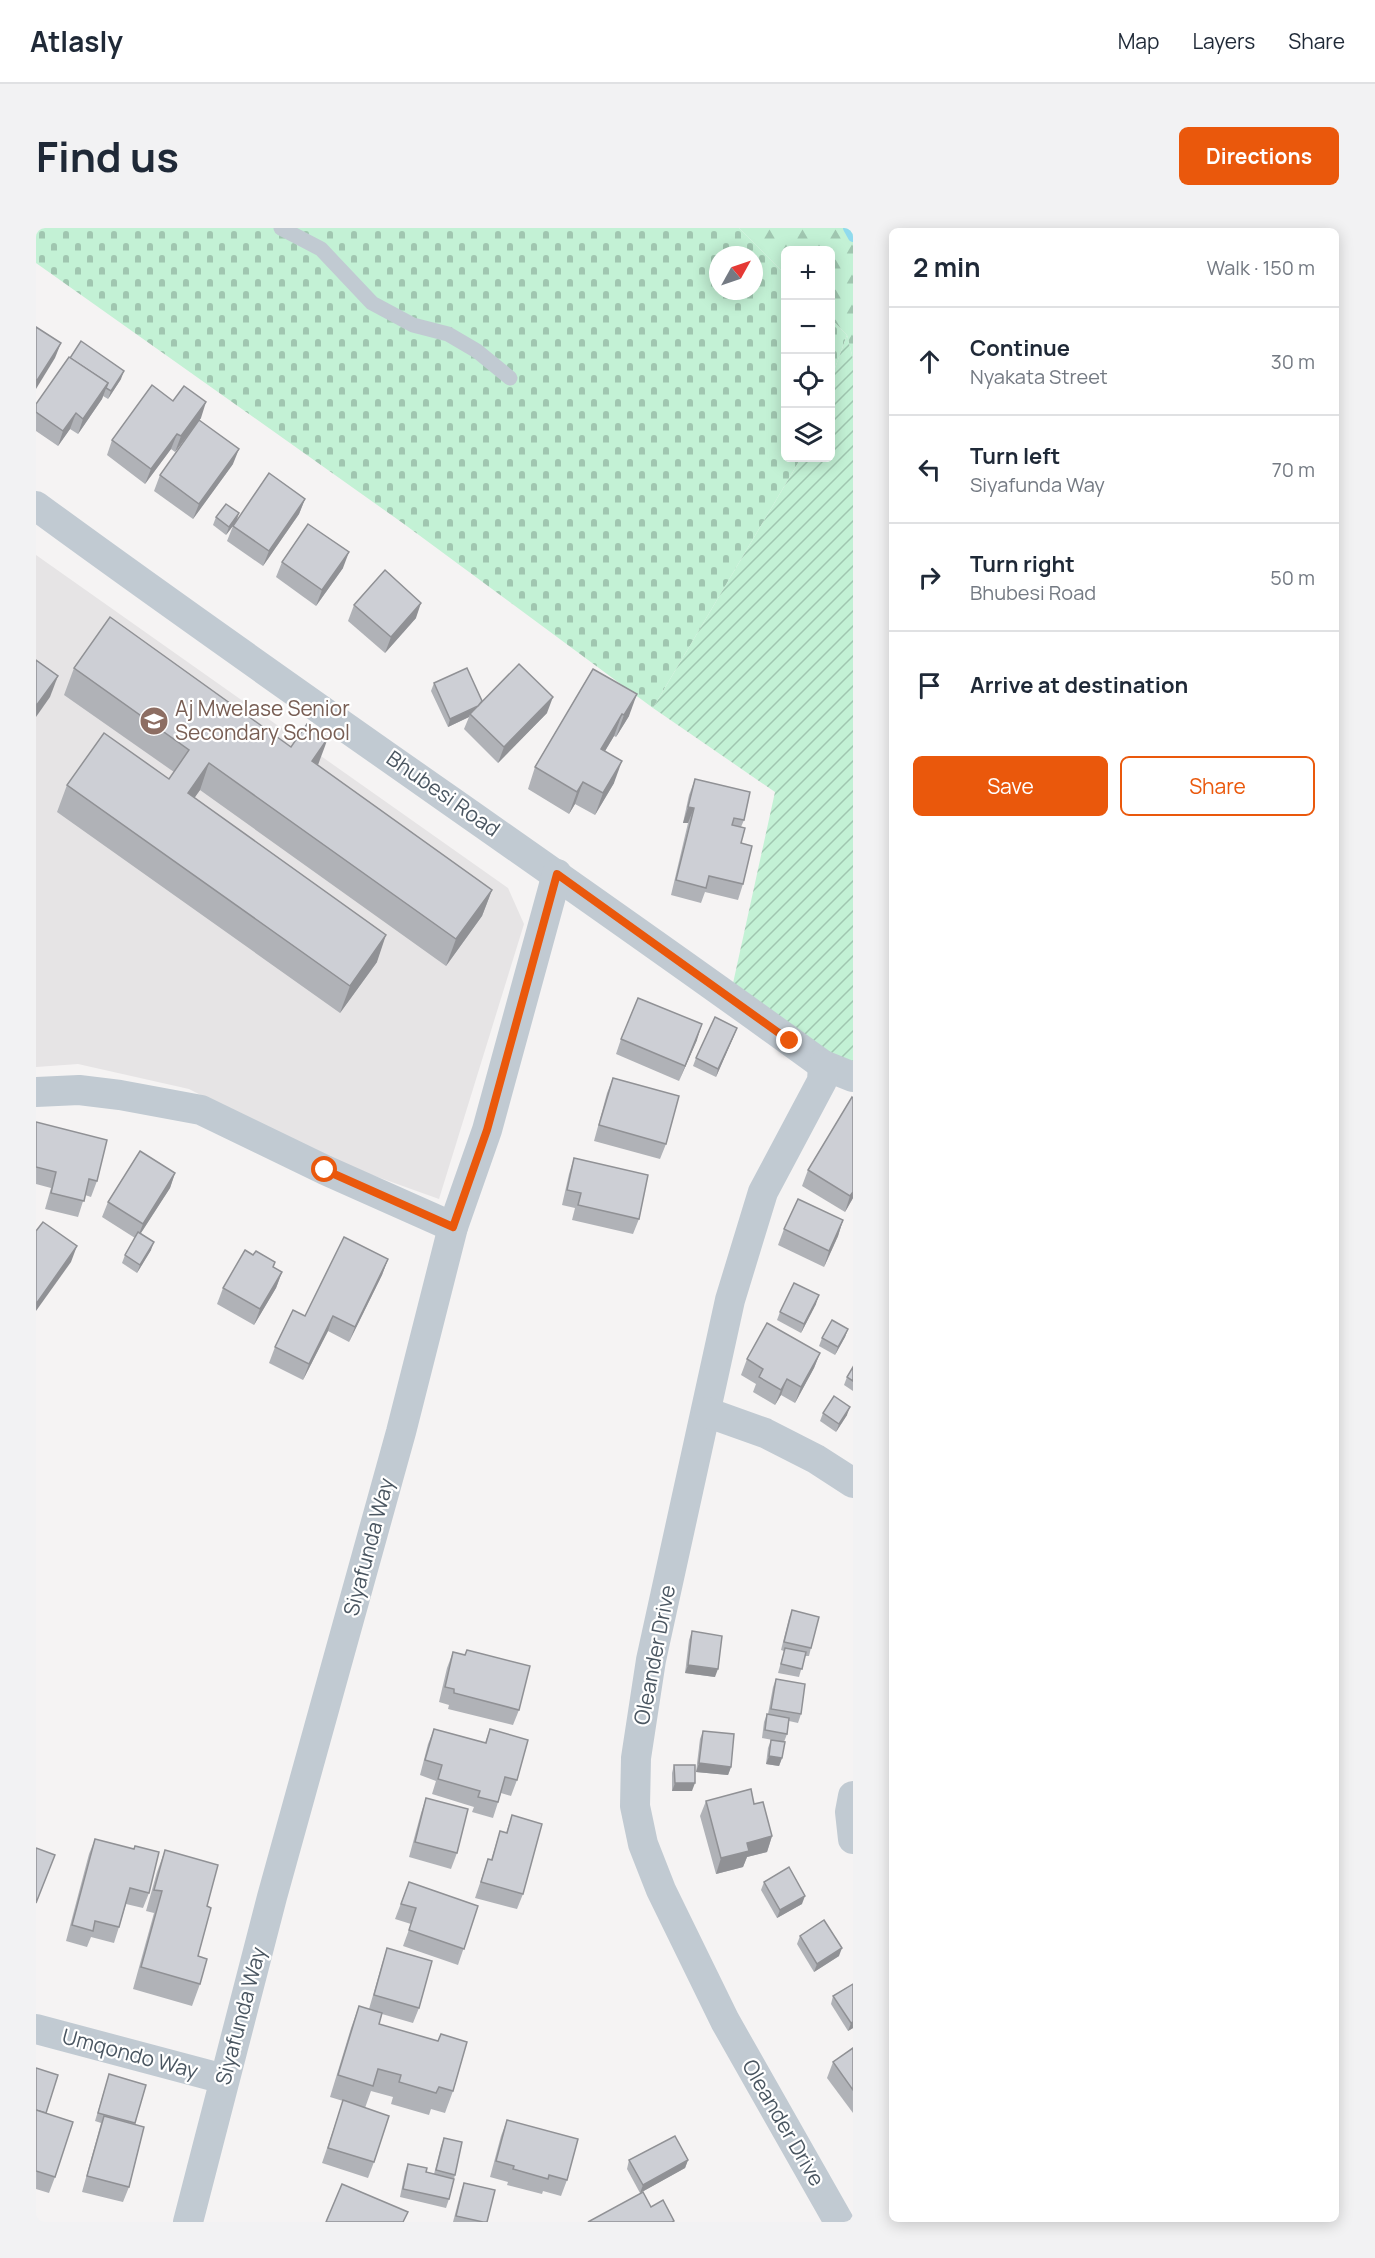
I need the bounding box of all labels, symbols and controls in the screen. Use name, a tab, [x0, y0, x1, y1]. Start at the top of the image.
text: Atlasly	[30, 22, 123, 60]
text: Map	[1118, 27, 1159, 55]
text: Layers	[1192, 27, 1255, 55]
text: Share	[1288, 27, 1345, 55]
text: Find us	[36, 127, 179, 185]
button: Directions	[1179, 127, 1339, 185]
north arrow	[709, 246, 763, 300]
map controls	[781, 246, 835, 462]
button: +	[781, 246, 835, 300]
text: 2 min	[913, 249, 981, 285]
text: Walk · 150 m	[1206, 254, 1315, 281]
button: −	[781, 300, 835, 354]
text: Continue	[970, 333, 1070, 363]
icon: ahead	[913, 345, 946, 378]
text: 30 m	[1271, 348, 1315, 375]
button: locate	[781, 354, 835, 408]
text: Nyakata Street	[970, 363, 1108, 390]
button: layers	[781, 408, 835, 462]
text: Turn left	[970, 441, 1060, 471]
icon: left	[913, 453, 946, 486]
text: 70 m	[1272, 456, 1315, 483]
text: Siyafunda Way	[970, 471, 1105, 498]
text: Turn right	[970, 549, 1075, 579]
icon: right	[913, 561, 946, 594]
text: 50 m	[1270, 564, 1315, 591]
text: Bhubesi Road	[970, 579, 1096, 606]
icon: arrive	[913, 669, 946, 702]
text: Arrive at destination	[970, 670, 1188, 700]
place label: Aj Mwelase Senior Secondary School	[175, 694, 350, 746]
school or university icon: Aj Mwelase Senior Secondary School	[138, 705, 170, 737]
street label: Bhubesi Road	[381, 744, 506, 843]
button: Save	[913, 756, 1108, 816]
button: Share	[1120, 756, 1315, 816]
route end	[776, 1027, 802, 1053]
route start	[311, 1156, 337, 1182]
street label: Siyafunda Way	[336, 1475, 400, 1619]
street label: Oleander Drive	[627, 1583, 681, 1727]
street label: Siyafunda Way	[208, 1944, 272, 2088]
street label: Umqondo Way	[59, 2021, 201, 2085]
street label: Oleander Drive	[736, 2054, 831, 2191]

